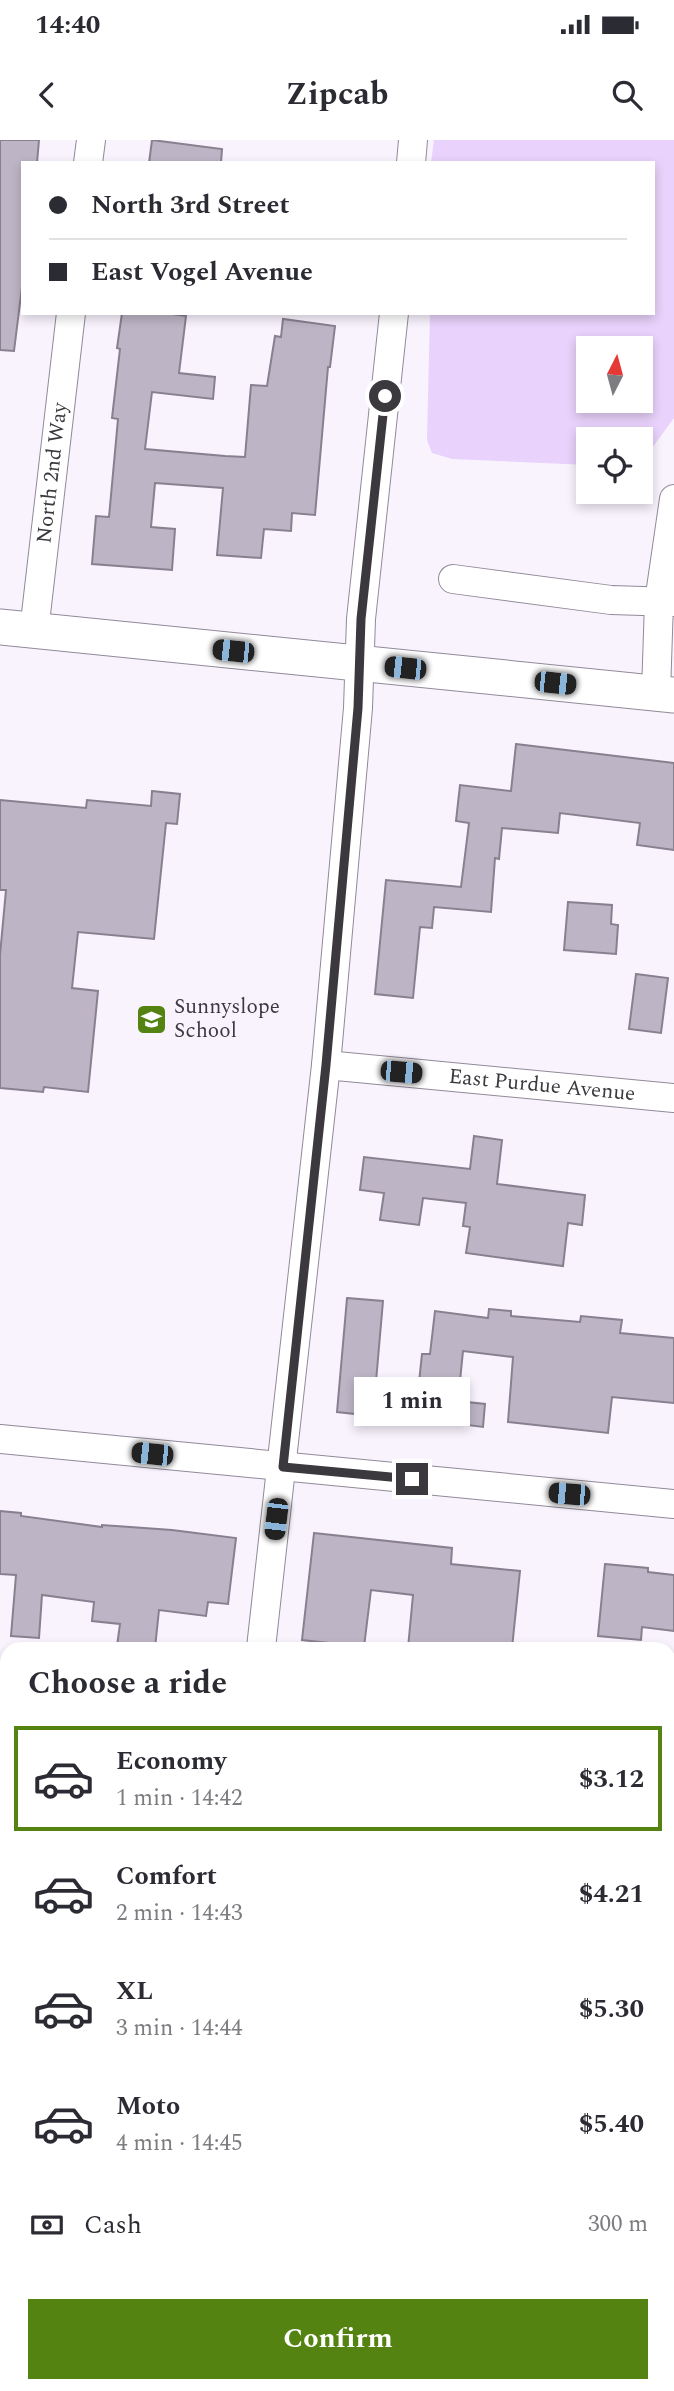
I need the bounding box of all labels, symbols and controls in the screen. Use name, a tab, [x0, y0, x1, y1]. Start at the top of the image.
text: 14:40	[35, 5, 100, 45]
text: Zipcab	[286, 70, 388, 119]
icon: back	[28, 76, 66, 114]
icon: search	[608, 76, 646, 114]
text: North 3rd Street	[91, 185, 290, 225]
text: East Vogel Avenue	[91, 252, 313, 292]
north arrow	[576, 336, 653, 413]
map controls	[576, 336, 653, 504]
route start	[369, 380, 401, 412]
street label: North 2nd Way	[28, 400, 77, 545]
button: locate	[576, 427, 653, 504]
car	[212, 638, 255, 664]
car	[384, 655, 427, 681]
car	[534, 670, 577, 696]
place label: Sunnyslope School	[174, 991, 280, 1047]
school or university icon: Sunnyslope School	[134, 1002, 168, 1036]
car	[380, 1060, 423, 1084]
street label: East Purdue Avenue	[447, 1061, 637, 1110]
callout: 1 min	[354, 1378, 470, 1426]
text: 1 min	[381, 1384, 443, 1419]
car	[131, 1441, 174, 1467]
route end	[396, 1463, 428, 1495]
car	[548, 1482, 591, 1506]
car	[264, 1497, 289, 1541]
text: Choose a ride	[28, 1659, 227, 1708]
text: Economy	[116, 1741, 226, 1781]
icon: car	[32, 1747, 95, 1810]
text: $3.12	[579, 1759, 644, 1799]
text: 1 min · 14:42	[116, 1781, 243, 1816]
text: Comfort	[116, 1856, 217, 1896]
icon: car	[32, 1862, 95, 1925]
text: $4.21	[579, 1874, 644, 1914]
text: 2 min · 14:43	[116, 1896, 243, 1931]
text: XL	[116, 1971, 153, 2011]
icon: car	[32, 1977, 95, 2040]
text: $5.30	[579, 1989, 644, 2029]
text: 3 min · 14:44	[116, 2011, 243, 2046]
text: Moto	[116, 2086, 180, 2126]
icon: car	[32, 2092, 95, 2155]
text: $5.40	[579, 2104, 644, 2144]
text: 4 min · 14:45	[116, 2126, 243, 2161]
text: Cash	[84, 2205, 142, 2245]
icon: cash	[28, 2206, 66, 2244]
text: 300 m	[588, 2207, 648, 2242]
button: Confirm	[28, 2299, 648, 2379]

